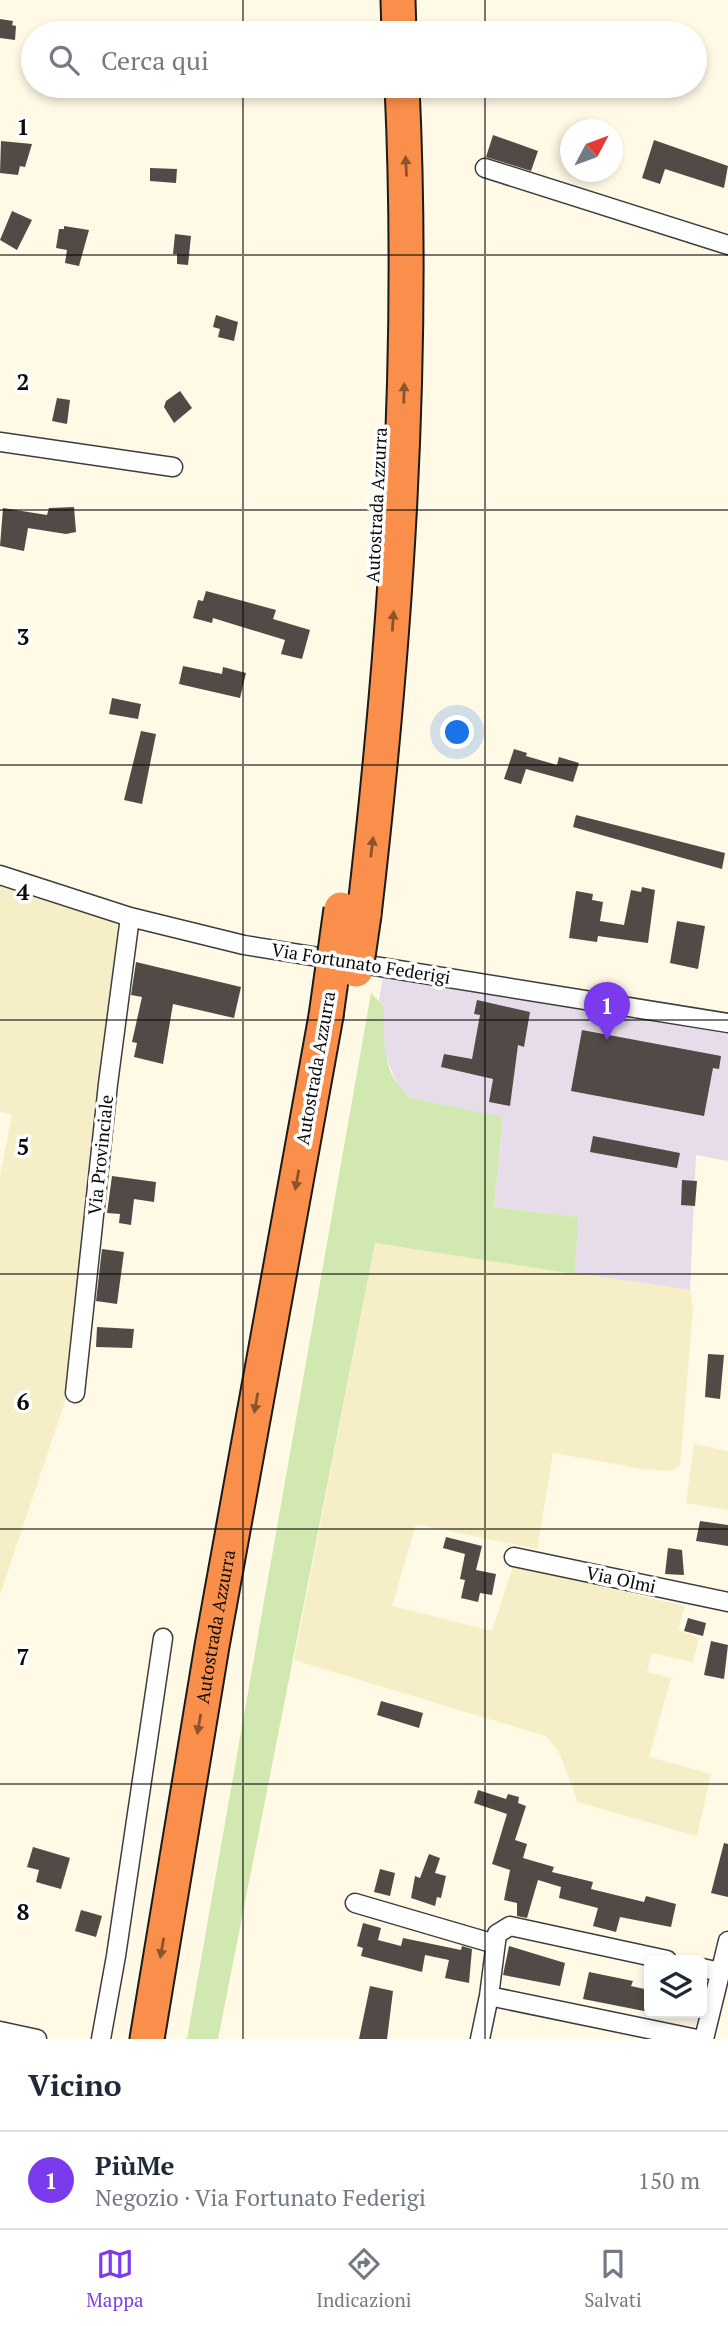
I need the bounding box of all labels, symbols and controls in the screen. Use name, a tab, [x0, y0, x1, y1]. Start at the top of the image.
search box	[21, 21, 707, 98]
icon: search	[45, 41, 83, 79]
text: Cerca qui	[101, 43, 209, 77]
text: 1	[17, 111, 30, 142]
north arrow	[560, 119, 623, 182]
one-way arrow	[400, 155, 411, 177]
text: 2	[17, 366, 30, 397]
one-way arrow	[398, 382, 410, 404]
street label: Autostrada Azzurra	[360, 427, 392, 583]
one-way arrow	[388, 609, 399, 631]
text: 3	[17, 621, 30, 652]
your location	[440, 715, 474, 749]
one-way arrow	[366, 836, 377, 858]
text: 4	[17, 876, 30, 907]
street label: Via Fortunato Federigi	[270, 937, 452, 989]
pin: 1	[584, 982, 630, 1040]
street label: Autostrada Azzurra	[290, 989, 340, 1147]
street label: Via Provinciale	[82, 1093, 118, 1216]
text: 5	[17, 1131, 30, 1162]
one-way arrow	[291, 1169, 302, 1191]
text: 6	[17, 1386, 30, 1417]
one-way arrow	[250, 1393, 261, 1415]
street label: Autostrada Azzurra	[190, 1548, 240, 1705]
street label: Via Olmi	[584, 1560, 658, 1598]
text: 7	[17, 1641, 30, 1672]
one-way arrow	[193, 1713, 204, 1735]
text: 8	[17, 1896, 30, 1927]
one-way arrow	[156, 1937, 167, 1959]
map controls	[644, 1955, 707, 2018]
button: layers	[644, 1955, 707, 2018]
text: Vicino	[28, 2065, 122, 2105]
text: PiùMe	[95, 2148, 175, 2182]
text: 1	[45, 2165, 58, 2196]
text: 150 m	[638, 2165, 700, 2196]
text: Negozio · Via Fortunato Federigi	[95, 2182, 426, 2213]
tab: Mappa	[86, 2245, 144, 2312]
tab: Indicazioni	[316, 2245, 411, 2312]
tab: Salvati	[584, 2245, 642, 2312]

